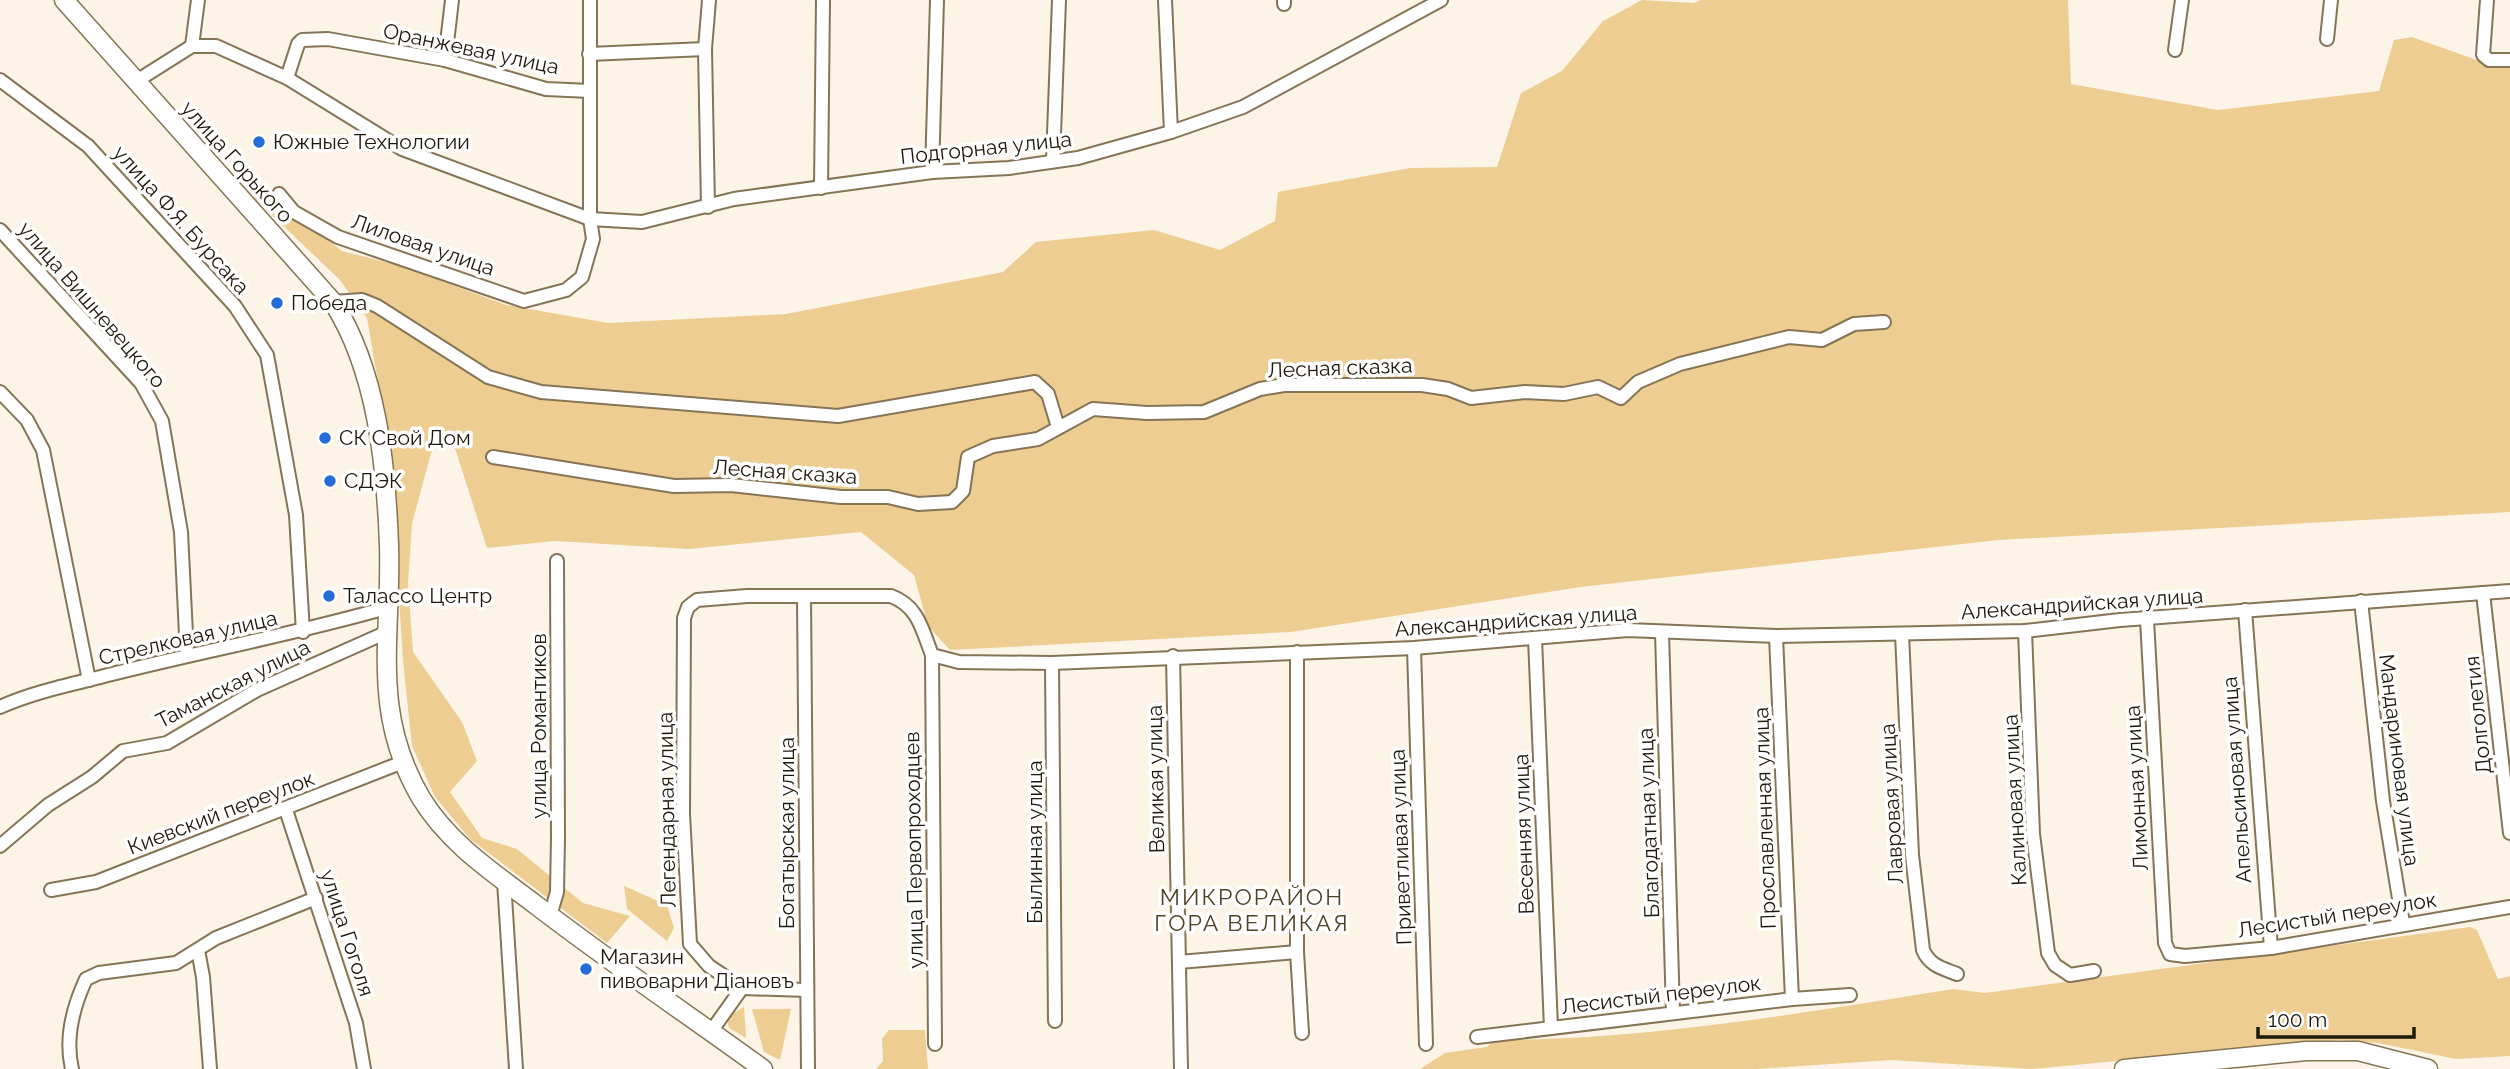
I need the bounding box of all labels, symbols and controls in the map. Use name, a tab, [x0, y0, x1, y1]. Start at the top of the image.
street label: Оранжевая улица	[381, 18, 561, 79]
street label: улица Горького	[176, 96, 299, 228]
street label: Подгорная улица	[899, 126, 1073, 169]
place label: Южные Технологии	[273, 129, 470, 154]
marker: Южные Технологии	[251, 134, 267, 150]
street label: улица Ф.Я. Бурсака	[108, 140, 255, 299]
street label: Лиловая улица	[348, 208, 498, 281]
street label: улица Вишневецкого	[13, 216, 171, 393]
place label: Победа	[291, 290, 367, 315]
marker: Победа	[269, 295, 285, 311]
street label: Лесная сказка	[1267, 352, 1413, 383]
place label: СК Свой Дом	[339, 425, 471, 450]
marker: СК Свой Дом	[317, 430, 333, 446]
street label: Лесная сказка	[712, 454, 858, 489]
place label: СДЭК	[344, 468, 402, 493]
marker: СДЭК	[322, 473, 338, 489]
place label: Талассо Центр	[343, 583, 492, 608]
street label: Александрийская улица	[1960, 583, 2204, 624]
marker: Талассо Центр	[321, 588, 337, 604]
street label: Александрийская улица	[1394, 600, 1638, 641]
street label: Стрелковая улица	[96, 605, 279, 670]
street label: улица Романтиков	[526, 633, 551, 819]
street label: Таманская улица	[152, 634, 314, 733]
street label: Мандариновая улица	[2374, 652, 2425, 867]
street label: Долголетия	[2459, 655, 2496, 775]
street label: Апельсиновая улица	[2217, 676, 2256, 884]
street label: Великая улица	[1142, 705, 1169, 853]
street label: Лимонная улица	[2120, 705, 2153, 872]
street label: Прославленная улица	[1748, 707, 1781, 929]
street label: Легендарная улица	[652, 712, 681, 908]
street label: Калиновая улица	[1998, 714, 2031, 886]
street label: Лавровая улица	[1875, 723, 1908, 885]
street label: Благодатная улица	[1633, 727, 1664, 919]
street label: улица Первопроходцев	[899, 731, 928, 969]
street label: Богатырская улица	[774, 737, 799, 929]
street label: Приветливая улица	[1385, 749, 1416, 945]
street label: Весенняя улица	[1508, 753, 1539, 915]
street label: Былинная улица	[1022, 760, 1047, 924]
street label: Киевский переулок	[124, 765, 318, 860]
street label: улица Гоголя	[315, 866, 380, 999]
district label: МИКРОРАЙОН ГОРА ВЕЛИКАЯ	[1154, 883, 1350, 936]
street label: Лесистый переулок	[2236, 886, 2438, 943]
place label: Магазин пивоварни Дiановъ	[600, 944, 794, 993]
marker: Магазин пивоварни Дiановъ	[578, 961, 594, 977]
street label: Лесистый переулок	[1560, 970, 1762, 1019]
scale bar	[2258, 996, 2414, 1040]
text: 100 m	[2268, 1007, 2327, 1032]

